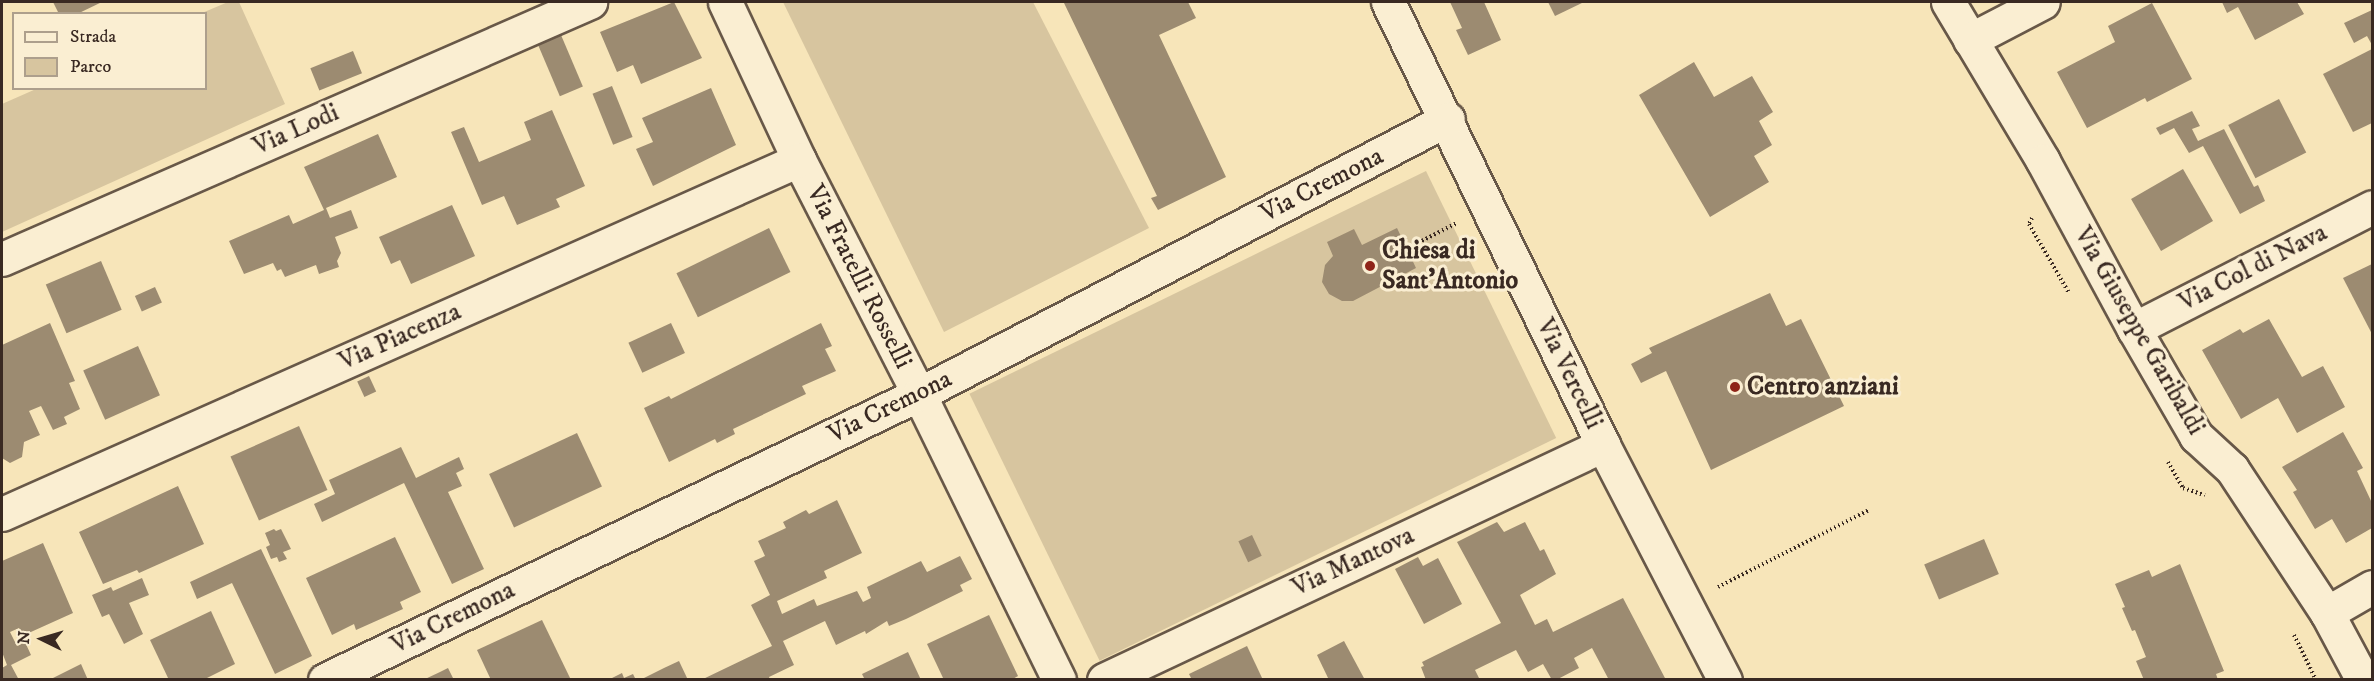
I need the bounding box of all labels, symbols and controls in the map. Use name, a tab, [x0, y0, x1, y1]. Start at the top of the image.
legend	[12, 12, 207, 90]
text: Strada	[70, 26, 116, 48]
text: Parco	[70, 56, 111, 78]
street label: Via Lodi	[248, 97, 344, 163]
street label: Via Cremona	[1255, 141, 1389, 229]
street label: Via Fratelli Rosselli	[799, 180, 919, 374]
street label: Via Col di Nava	[2174, 217, 2332, 319]
street label: Via Giuseppe Garibaldi	[2067, 221, 2211, 441]
place label: Chiesa di Sant'Antonio	[1382, 235, 1518, 296]
marker: Chiesa di Sant'Antonio	[1363, 259, 1377, 273]
street label: Via Piacenza	[334, 296, 466, 378]
street label: Via Vercelli	[1529, 314, 1609, 434]
street label: Via Cremona	[823, 364, 957, 450]
place label: Centro anziani	[1747, 371, 1899, 403]
marker: Centro anziani	[1728, 380, 1742, 394]
street label: Via Mantova	[1287, 520, 1419, 604]
street label: Via Cremona	[386, 575, 520, 661]
north arrow	[12, 609, 72, 669]
text: N	[14, 630, 35, 645]

